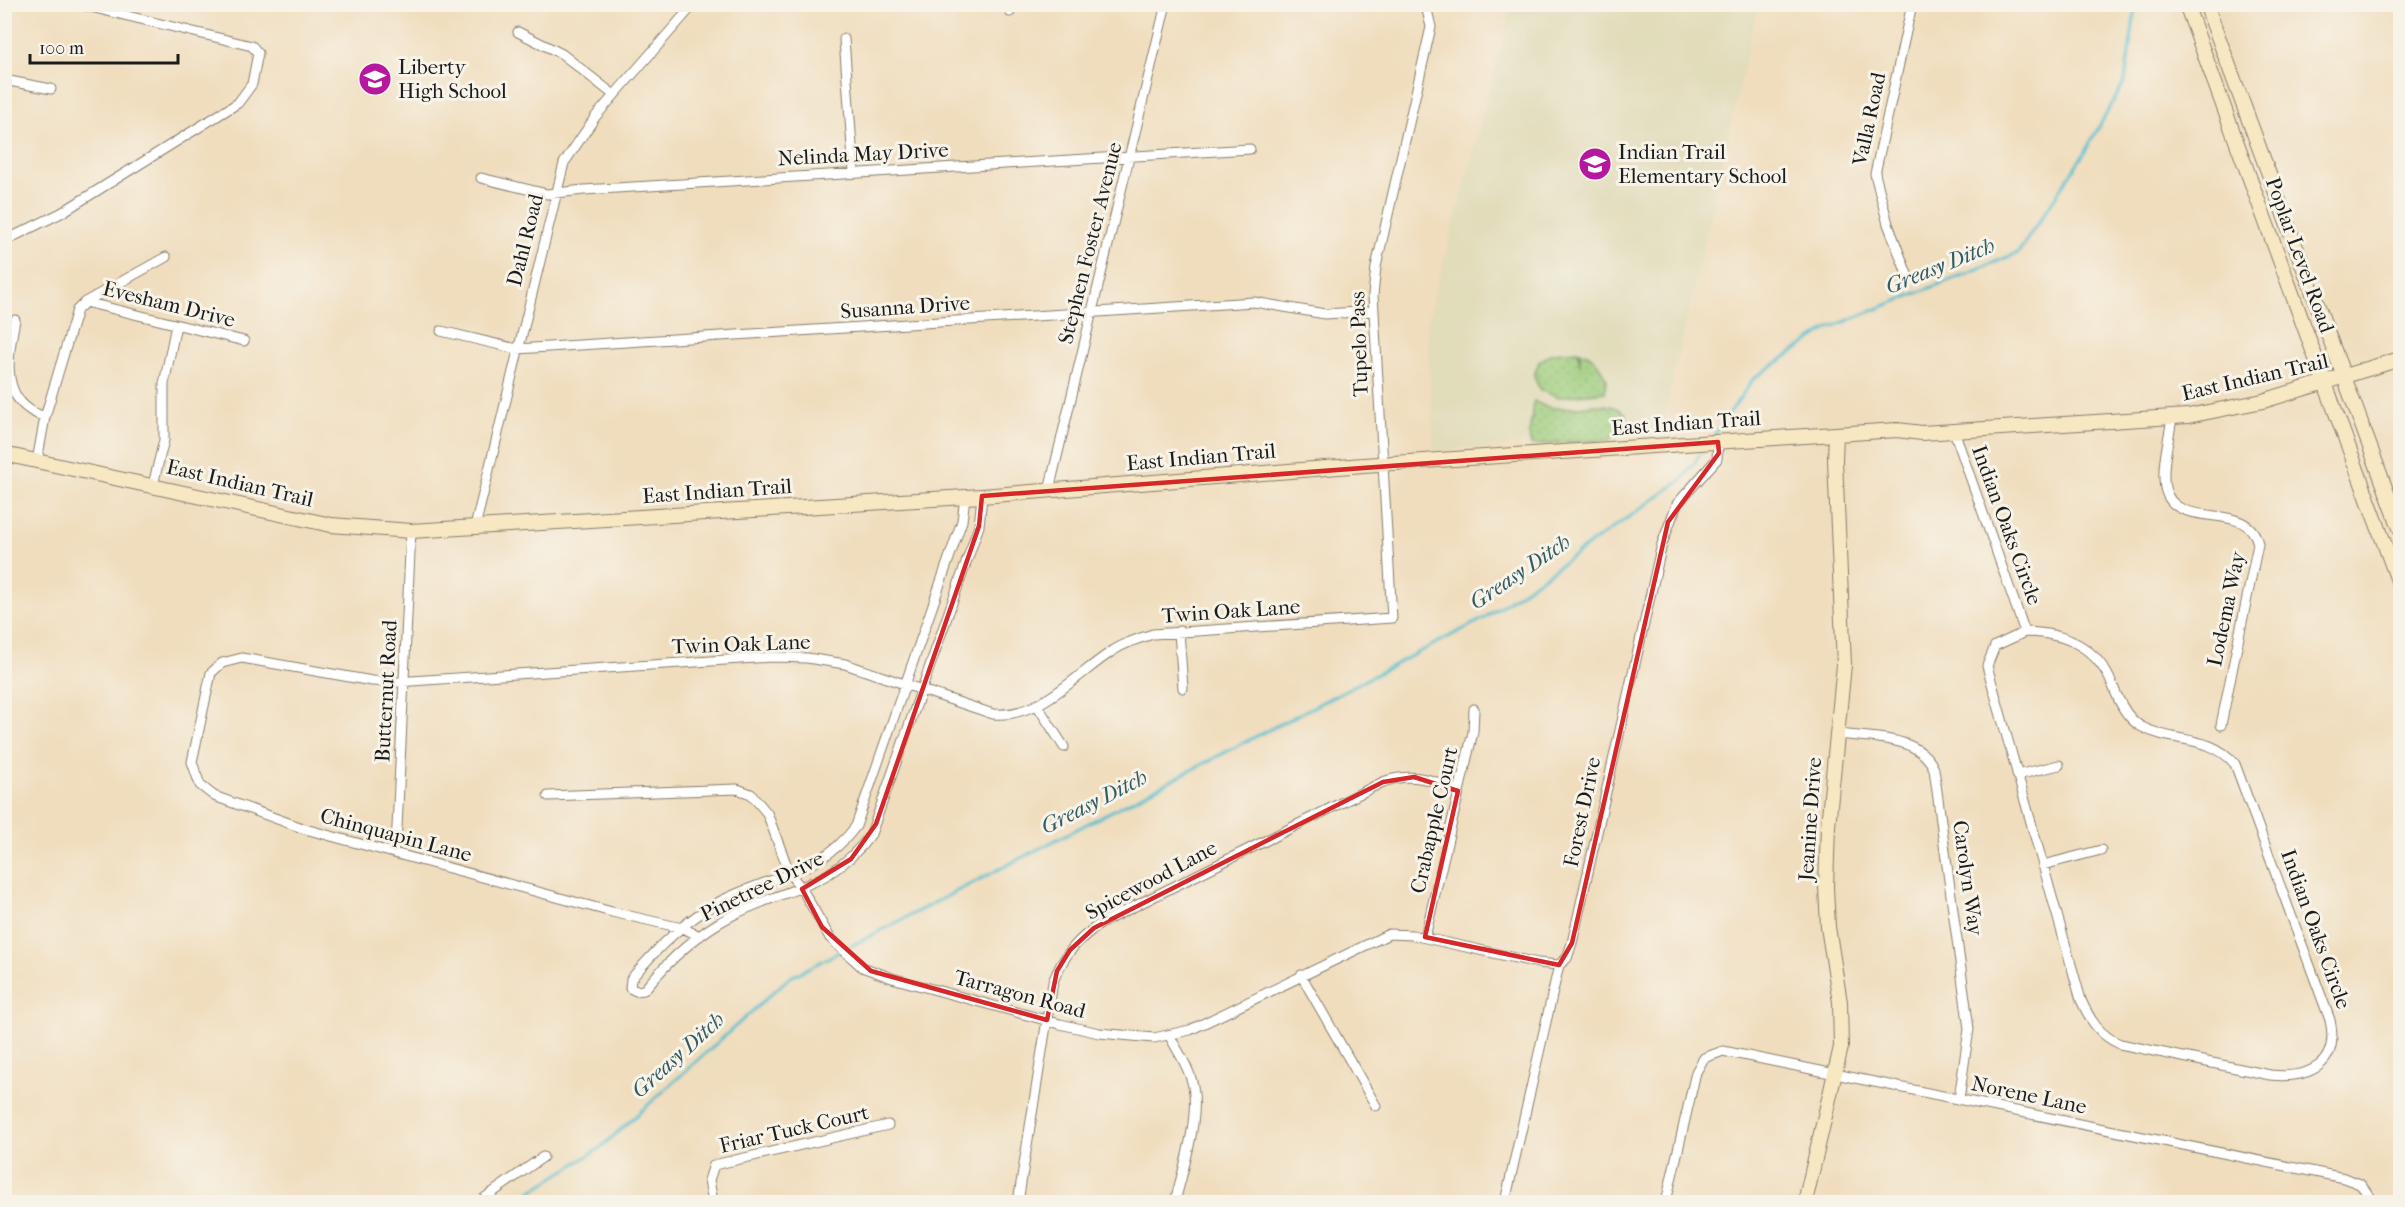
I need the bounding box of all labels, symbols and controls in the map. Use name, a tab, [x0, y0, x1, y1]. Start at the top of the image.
scale bar	[30, 27, 178, 65]
text: 100 m	[39, 38, 84, 59]
place label: Liberty High School	[398, 55, 507, 103]
school or university icon: Liberty High School	[357, 61, 393, 97]
street label: Valla Road	[1847, 70, 1891, 169]
street label: Nelinda May Drive	[777, 138, 949, 170]
street label: Stephen Foster Avenue	[1053, 139, 1127, 347]
place label: Indian Trail Elementary School	[1618, 140, 1787, 188]
school or university icon: Indian Trail Elementary School	[1577, 146, 1613, 182]
street label: Poplar Level Road	[2261, 174, 2339, 336]
street label: Dahl Road	[502, 191, 548, 289]
water label: Greasy Ditch	[1881, 232, 1999, 300]
street label: Evesham Drive	[100, 276, 238, 332]
street label: Susanna Drive	[839, 290, 971, 324]
street label: Tupelo Pass	[1345, 291, 1373, 397]
street label: East Indian Trail	[2179, 348, 2331, 406]
street label: East Indian Trail	[1610, 406, 1762, 440]
street label: East Indian Trail	[1125, 438, 1277, 475]
street label: Indian Oaks Circle	[1967, 442, 2047, 608]
street label: East Indian Trail	[164, 454, 316, 512]
street label: East Indian Trail	[641, 474, 793, 508]
water label: Greasy Ditch	[1465, 529, 1575, 615]
street label: Lodema Way	[2202, 549, 2250, 669]
street label: Twin Oak Lane	[1161, 594, 1301, 628]
street label: Butternut Road	[370, 619, 402, 763]
street label: Twin Oak Lane	[671, 630, 811, 658]
street label: Crabapple Court	[1405, 744, 1463, 896]
street label: Forest Drive	[1559, 755, 1605, 869]
street label: Jeanine Drive	[1794, 756, 1826, 884]
water label: Greasy Ditch	[1036, 764, 1152, 840]
street label: Chinquapin Lane	[318, 803, 474, 867]
street label: Carolyn Way	[1948, 819, 1988, 938]
street label: Spicewood Lane	[1081, 835, 1221, 925]
street label: Pinetree Drive	[696, 846, 828, 926]
street label: Indian Oaks Circle	[2276, 846, 2356, 1012]
street label: Tarragon Road	[952, 965, 1089, 1023]
water label: Greasy Ditch	[626, 1007, 730, 1103]
street label: Norene Lane	[1969, 1071, 2089, 1119]
street label: Friar Tuck Court	[717, 1100, 872, 1158]

